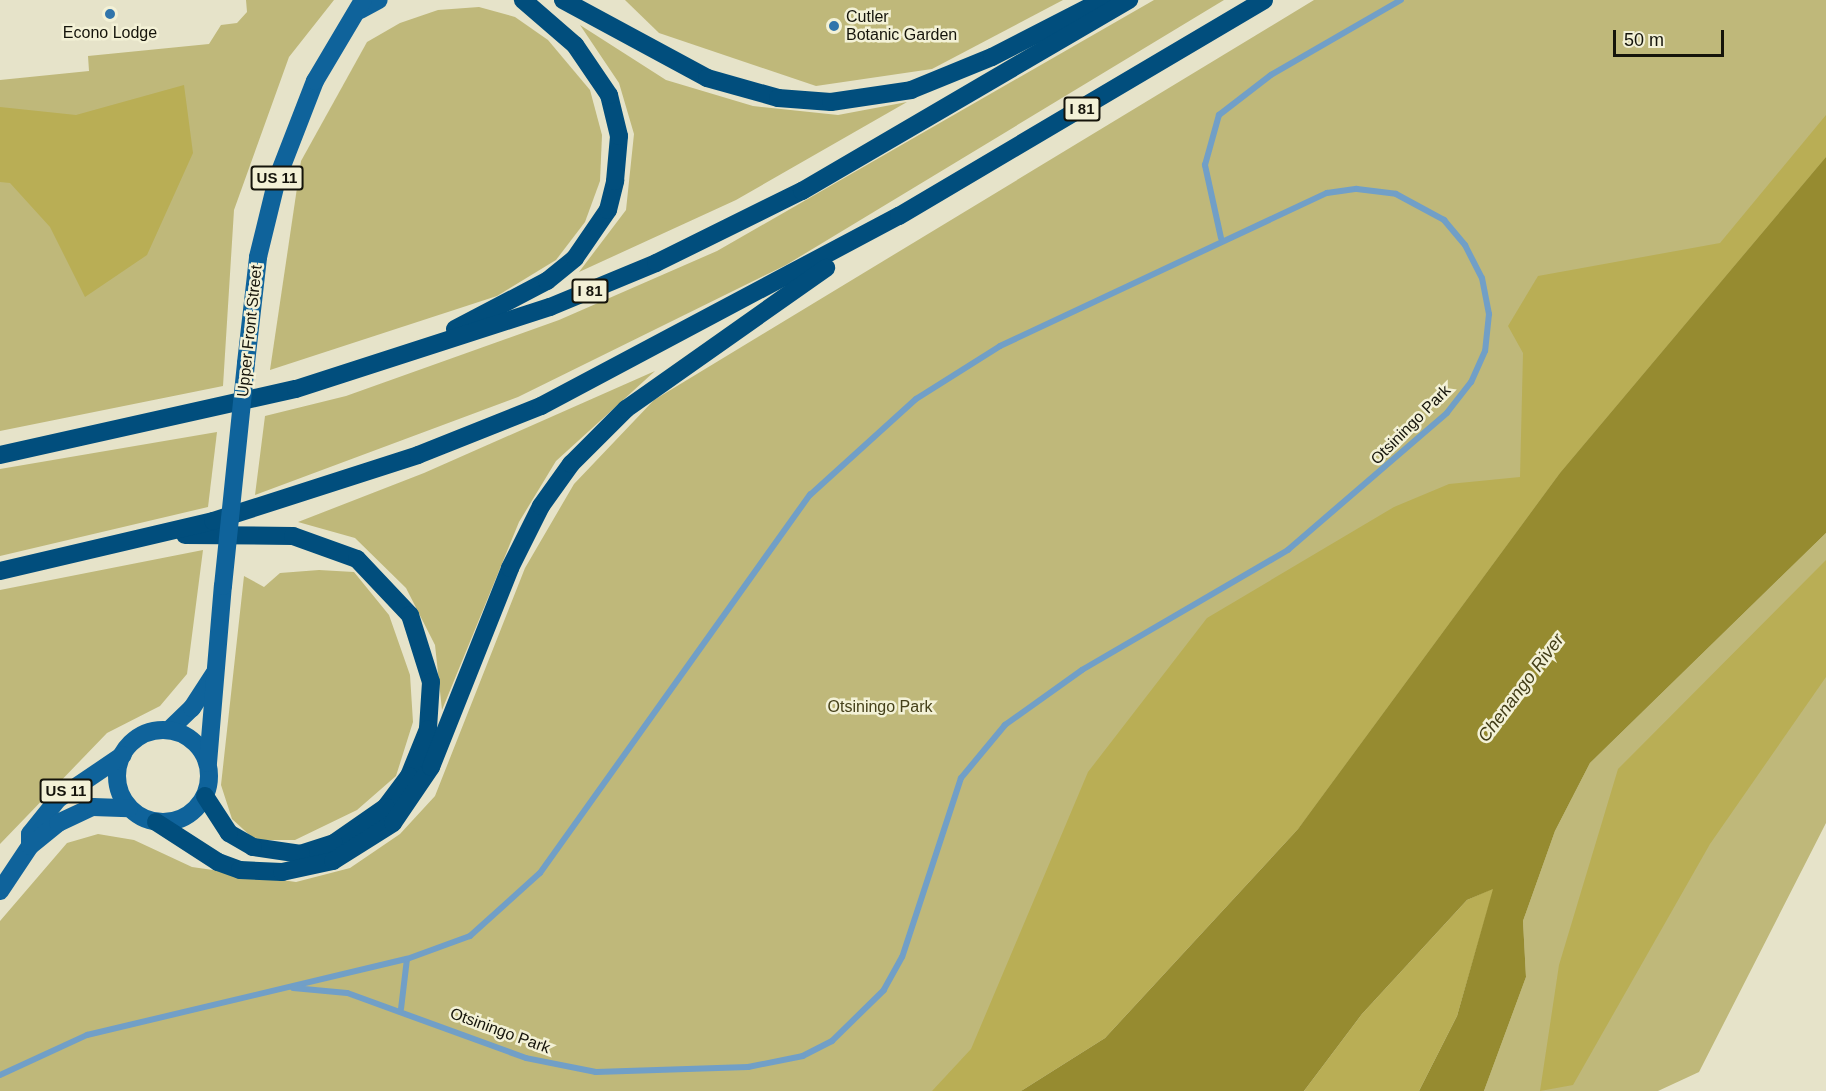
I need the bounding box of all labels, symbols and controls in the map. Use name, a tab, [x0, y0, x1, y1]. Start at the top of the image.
marker: Econo Lodge	[103, 7, 117, 21]
place label: Cutler Botanic Garden	[846, 7, 957, 45]
scale bar	[1616, 18, 1727, 56]
marker: Cutler Botanic Garden	[827, 19, 841, 33]
place label: Econo Lodge	[63, 23, 157, 43]
text: 50 m	[1624, 30, 1664, 50]
road number: I 81	[1062, 97, 1102, 121]
road number: US 11	[250, 166, 304, 190]
street label: Upper Front Street	[234, 264, 266, 398]
road number: I 81	[570, 279, 610, 303]
street label: Otsiningo Park	[1367, 381, 1455, 469]
water label: Chenango River	[1473, 630, 1569, 746]
park label: Otsiningo Park	[828, 697, 932, 717]
road number: US 11	[39, 779, 93, 803]
street label: Otsiningo Park	[447, 1004, 553, 1058]

